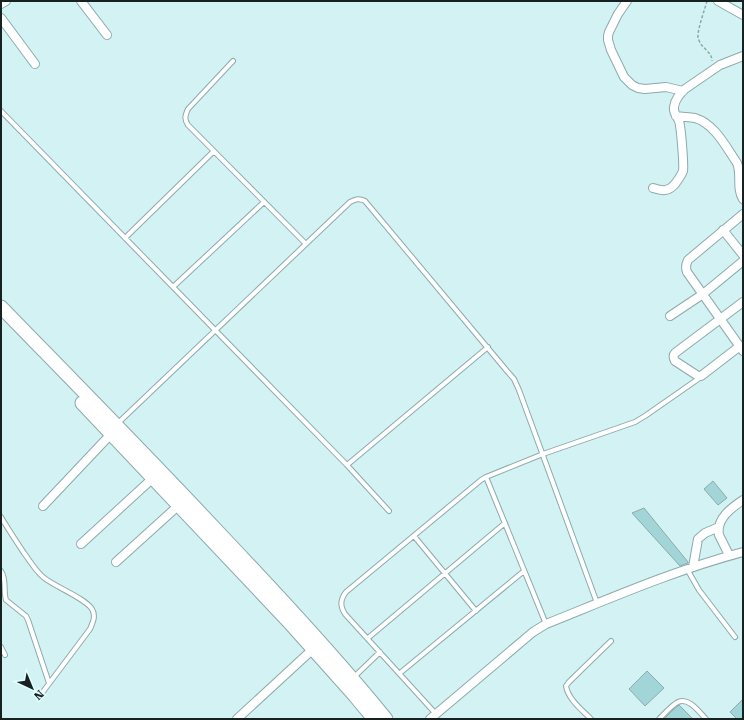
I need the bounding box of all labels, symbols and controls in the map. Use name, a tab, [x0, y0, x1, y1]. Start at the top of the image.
north arrow	[12, 668, 52, 708]
text: N	[31, 687, 46, 703]

